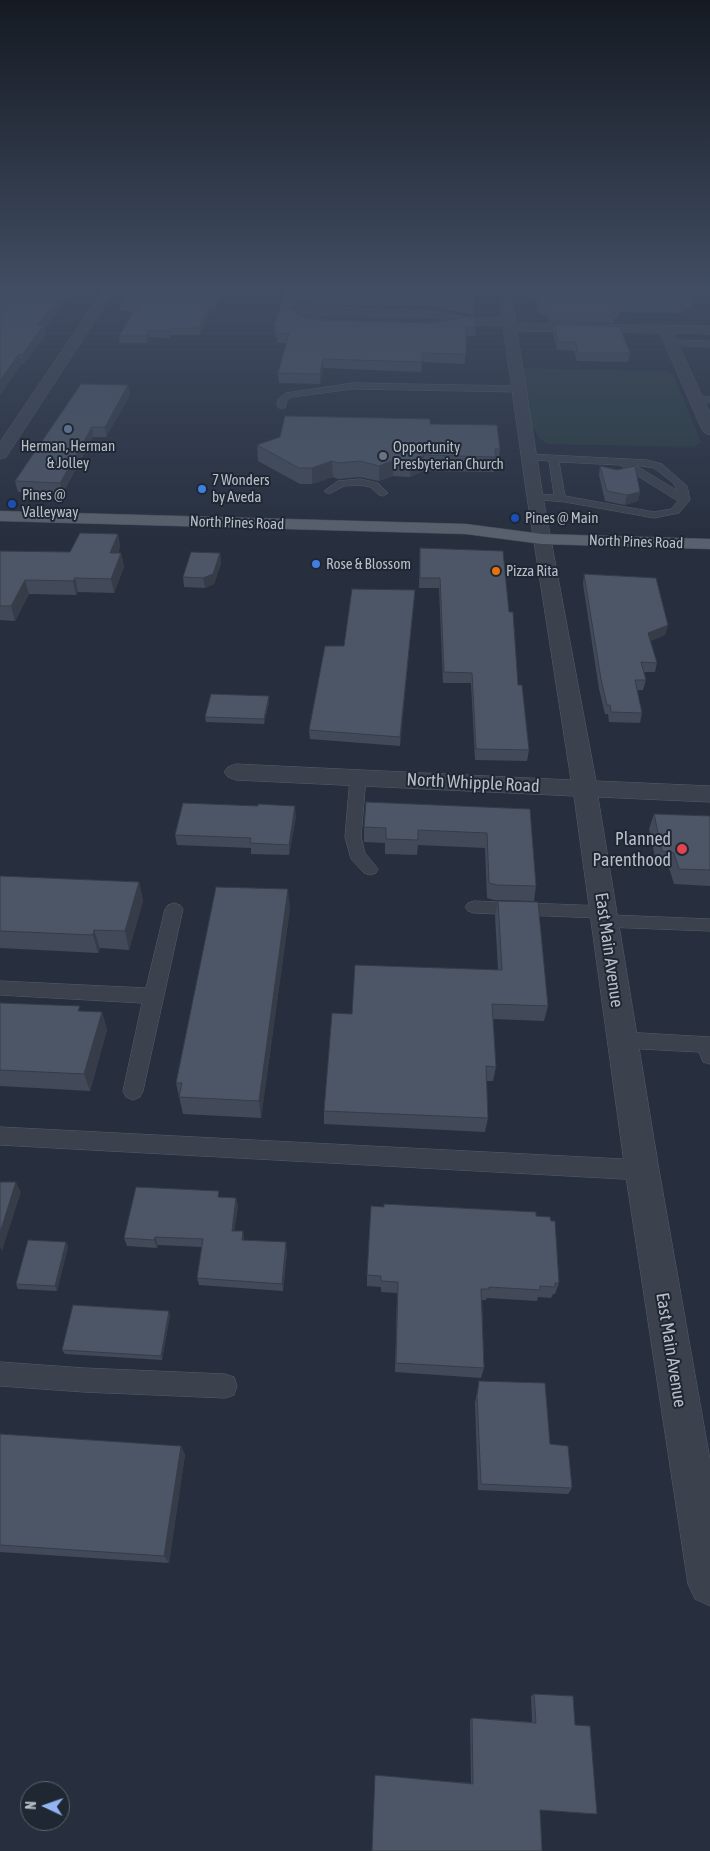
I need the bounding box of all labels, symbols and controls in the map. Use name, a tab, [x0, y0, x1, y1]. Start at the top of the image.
marker: Herman, Herman & Jolley	[62, 423, 74, 435]
place label: Herman, Herman & Jolley	[21, 437, 115, 472]
place label: Opportunity Presbyterian Church	[393, 438, 504, 473]
marker: Opportunity Presbyterian Church	[377, 450, 389, 462]
place label: 7 Wonders by Aveda	[212, 471, 269, 506]
marker: 7 Wonders by Aveda	[196, 483, 208, 495]
place label: Pines @ Valleyway	[22, 486, 78, 521]
marker: Pines @ Valleyway	[6, 498, 18, 510]
place label: Pines @ Main	[525, 509, 598, 527]
street label: North Pines Road	[190, 512, 284, 534]
marker: Pines @ Main	[509, 512, 521, 524]
street label: North Pines Road	[589, 531, 683, 553]
place label: Rose & Blossom	[326, 555, 411, 573]
marker: Rose & Blossom	[310, 558, 322, 570]
place label: Pizza Rita	[506, 562, 559, 580]
marker: Pizza Rita	[490, 565, 502, 577]
street label: North Whipple Road	[406, 769, 540, 797]
place label: Planned Parenthood	[593, 828, 671, 871]
marker: Planned Parenthood	[675, 842, 689, 856]
street label: East Main Avenue	[590, 891, 628, 1009]
street label: East Main Avenue	[651, 1291, 691, 1409]
north arrow	[20, 1781, 70, 1831]
text: N	[23, 1801, 39, 1810]

